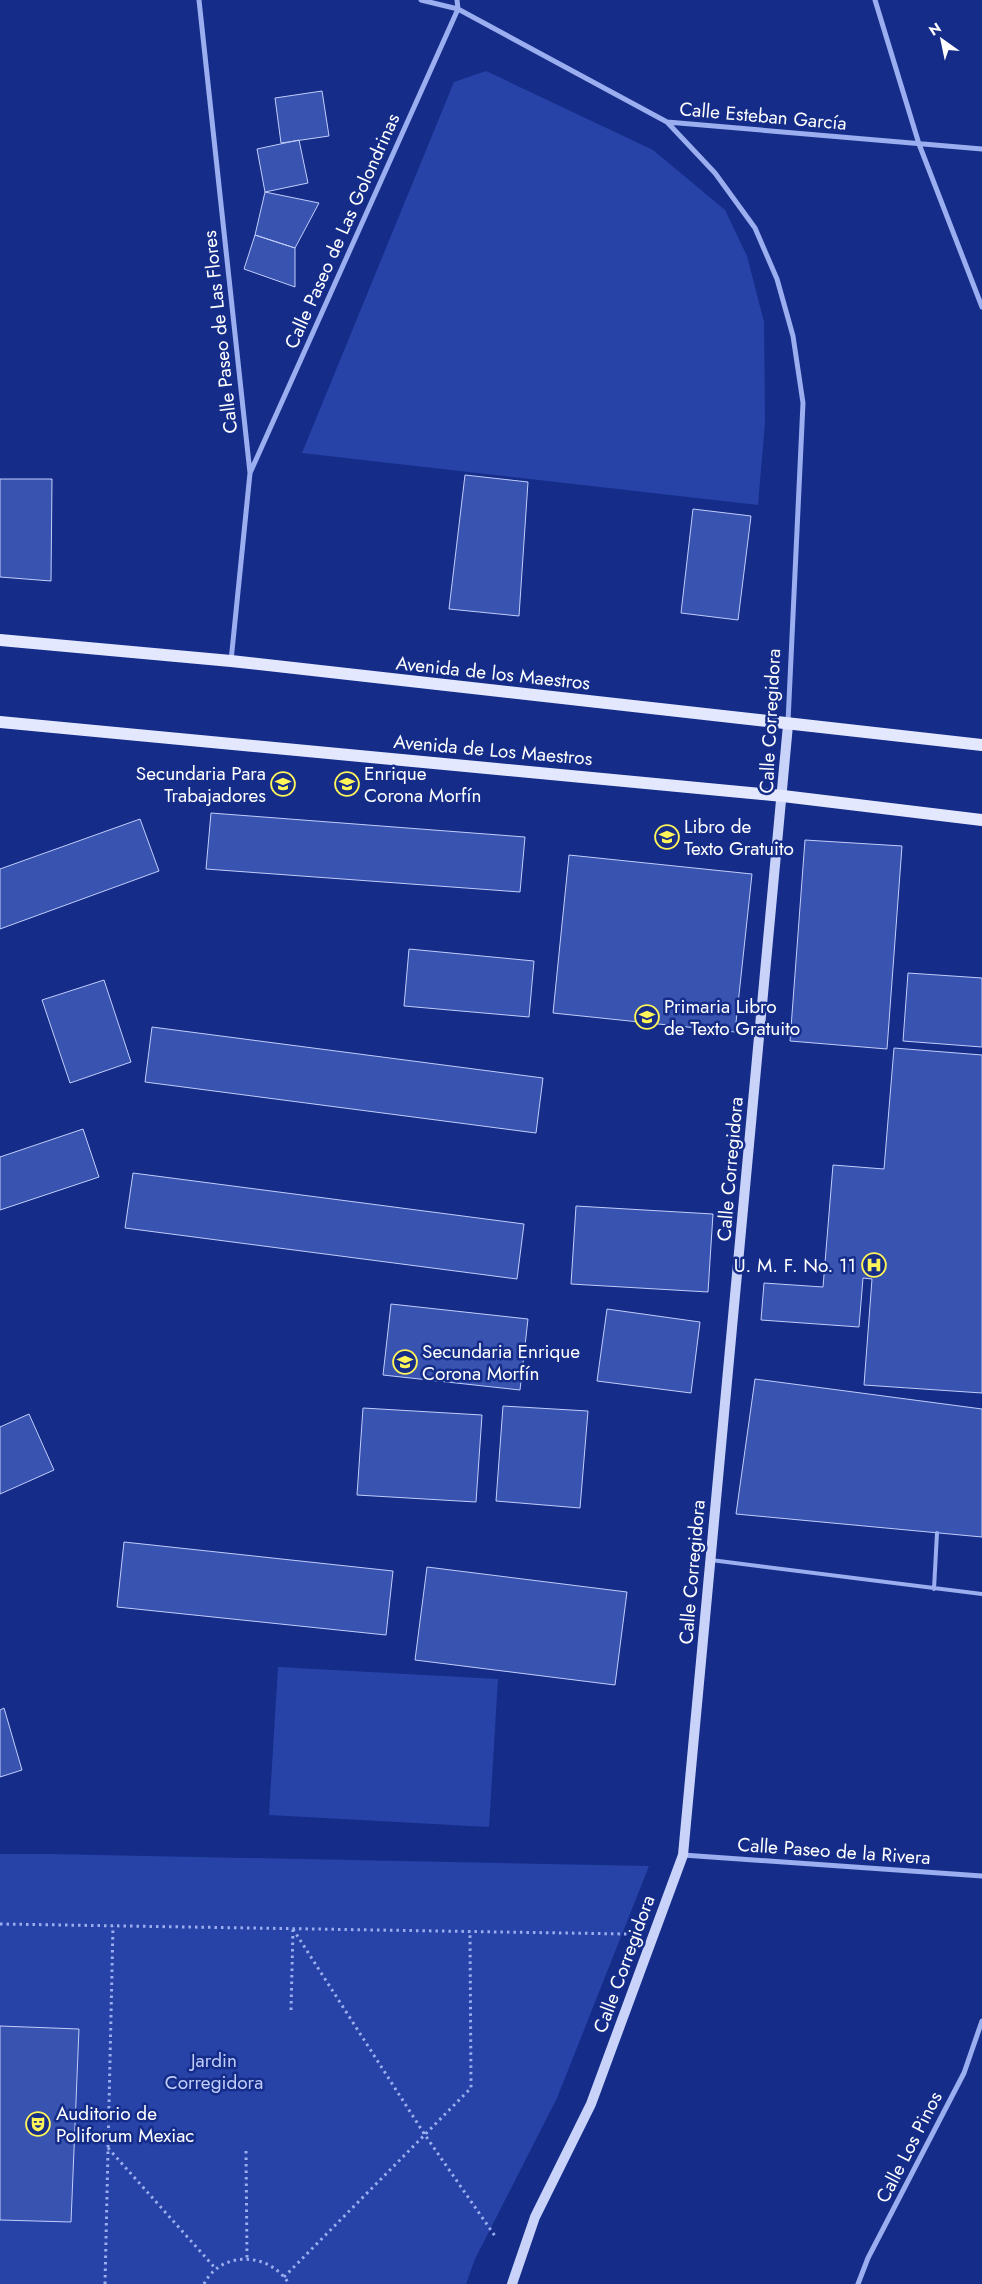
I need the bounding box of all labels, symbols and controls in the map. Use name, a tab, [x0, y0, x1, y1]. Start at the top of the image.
north arrow	[917, 15, 967, 65]
text: N	[925, 18, 945, 41]
street label: Calle Esteban García	[678, 95, 848, 137]
street label: Calle Paseo de Las Golondrinas	[278, 109, 406, 353]
street label: Calle Paseo de Las Flores	[196, 229, 244, 435]
street label: Calle Corregidora	[753, 648, 787, 794]
street label: Avenida de los Maestros	[394, 649, 592, 697]
street label: Avenida de Los Maestros	[392, 728, 594, 772]
place label: Secundaria Para Trabajadores	[136, 760, 266, 809]
place label: Enrique Corona Morfín	[364, 760, 481, 809]
school or university icon: Secundaria Para Trabajadores	[270, 771, 296, 797]
school or university icon: Enrique Corona Morfín	[334, 771, 360, 797]
place label: Libro de Texto Gratuito	[684, 813, 794, 862]
school or university icon: Libro de Texto Gratuito	[654, 824, 680, 850]
place label: Primaria Libro de Texto Gratuito	[664, 993, 800, 1042]
school or university icon: Primaria Libro de Texto Gratuito	[634, 1004, 660, 1030]
street label: Calle Corregidora	[710, 1096, 750, 1242]
place label: U. M. F. No. 11	[734, 1252, 856, 1279]
hospital icon: U. M. F. No. 11	[861, 1252, 887, 1278]
place label: Secundaria Enrique Corona Morfín	[422, 1338, 580, 1387]
school or university icon: Secundaria Enrique Corona Morfín	[392, 1349, 418, 1375]
street label: Calle Corregidora	[672, 1499, 712, 1645]
street label: Calle Paseo de la Rivera	[737, 1831, 931, 1871]
street label: Calle Corregidora	[587, 1891, 661, 2037]
park label: Jardin Corregidora	[165, 2047, 263, 2096]
street label: Calle Los Pinos	[869, 2086, 949, 2207]
place label: Auditorio de Poliforum Mexiac	[56, 2100, 194, 2149]
theatre icon: Auditorio de Poliforum Mexiac	[25, 2111, 51, 2137]

